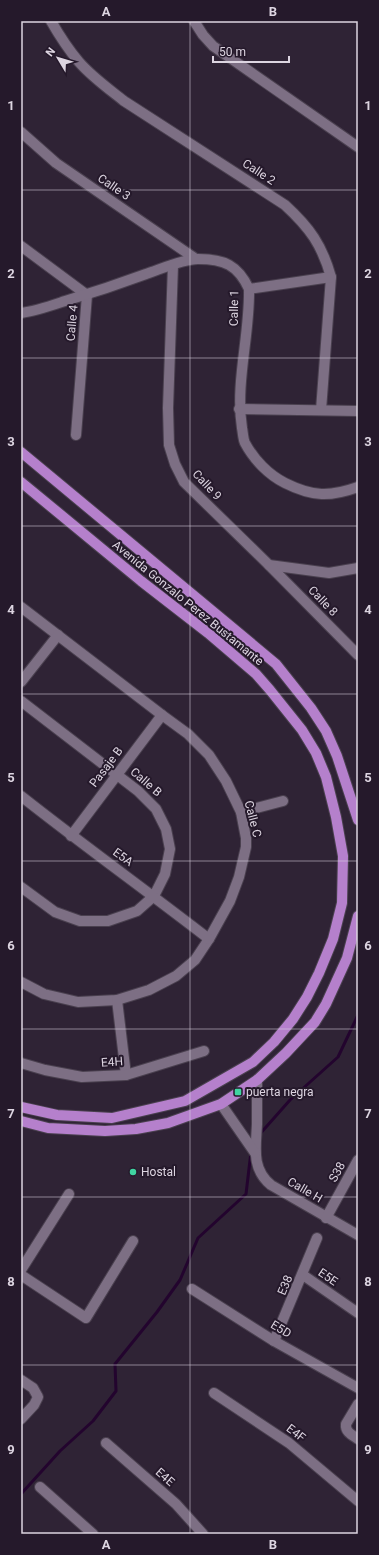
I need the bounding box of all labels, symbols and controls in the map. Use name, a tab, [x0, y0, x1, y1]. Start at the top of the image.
text: A	[102, 4, 111, 19]
text: B	[269, 4, 277, 19]
north arrow	[38, 38, 78, 78]
scale bar	[213, 38, 289, 64]
text: N	[43, 45, 58, 59]
text: 50 m	[219, 45, 246, 59]
text: 1	[7, 98, 15, 113]
text: 1	[364, 98, 372, 113]
street label: Calle 2	[240, 156, 278, 188]
street label: Calle 3	[95, 171, 133, 203]
text: 2	[7, 266, 15, 281]
text: 2	[364, 266, 372, 281]
street label: Calle 1	[227, 290, 241, 326]
street label: Calle 4	[63, 304, 81, 342]
text: 3	[7, 434, 15, 449]
text: 3	[364, 434, 372, 449]
street label: Calle 9	[190, 467, 224, 503]
street label: Avenida Gonzalo Perez Bustamante	[110, 538, 266, 668]
street label: Calle 8	[305, 583, 341, 619]
text: 4	[7, 602, 15, 617]
text: 4	[364, 602, 372, 617]
street label: Pasaje B	[86, 744, 126, 790]
street label: Calle B	[127, 765, 165, 799]
text: 5	[7, 770, 15, 785]
text: 5	[364, 770, 372, 785]
street label: Calle C	[242, 799, 264, 839]
street label: E5A	[110, 845, 136, 869]
text: 6	[7, 938, 15, 953]
text: 6	[364, 938, 372, 953]
street label: E4H	[100, 1054, 124, 1070]
place label: puerta negra	[246, 1085, 314, 1099]
marker: puerta negra	[233, 1087, 243, 1097]
text: 7	[7, 1106, 15, 1121]
text: 7	[364, 1106, 372, 1121]
street label: S38	[326, 1159, 348, 1184]
place label: Hostal	[141, 1165, 176, 1179]
marker: Hostal	[128, 1167, 138, 1177]
street label: Calle H	[285, 1174, 325, 1206]
street label: E5E	[316, 1265, 341, 1289]
street label: E38	[275, 1273, 296, 1297]
text: 8	[7, 1274, 15, 1289]
text: 8	[364, 1274, 372, 1289]
street label: E5D	[268, 1317, 294, 1341]
street label: E4F	[284, 1421, 309, 1445]
text: 9	[7, 1442, 15, 1457]
text: 9	[364, 1442, 372, 1457]
street label: E4E	[153, 1465, 177, 1489]
text: A	[102, 1537, 111, 1552]
text: B	[269, 1537, 277, 1552]

